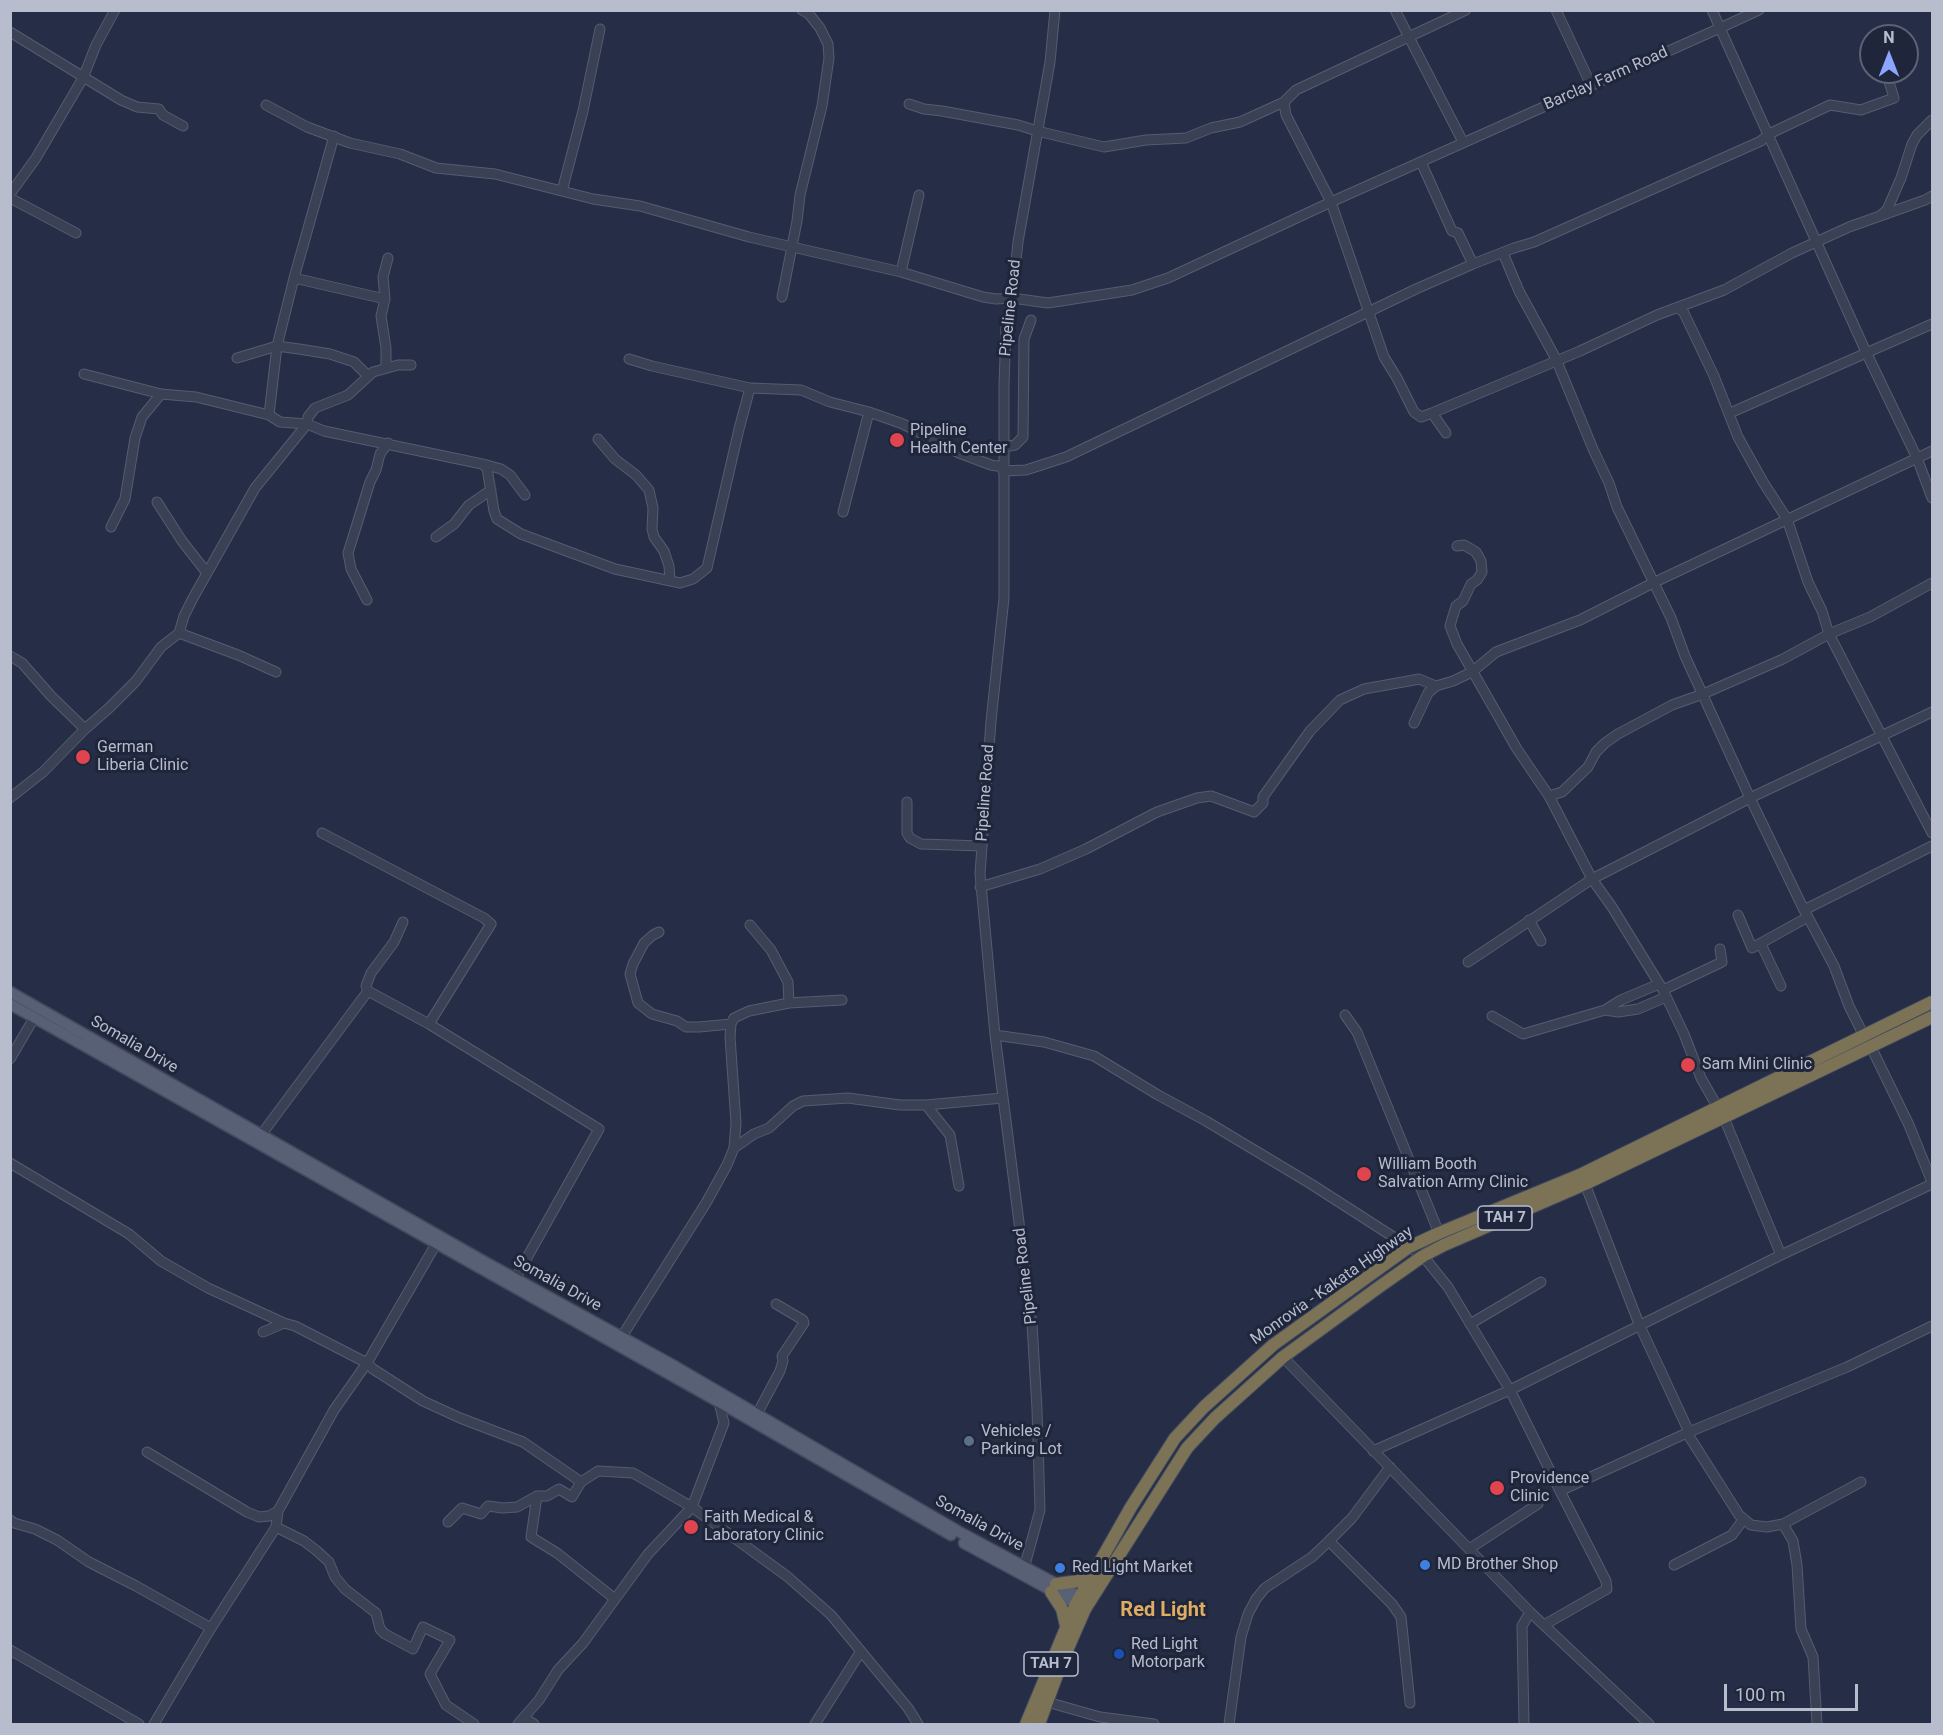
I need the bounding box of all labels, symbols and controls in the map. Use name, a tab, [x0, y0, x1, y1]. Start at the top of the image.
north arrow	[1859, 24, 1919, 84]
text: N	[1883, 28, 1895, 47]
street label: Barclay Farm Road	[1541, 43, 1671, 115]
street label: Pipeline Road	[996, 259, 1026, 357]
place label: Pipeline Health Center	[910, 421, 1007, 459]
marker: Pipeline Health Center	[888, 431, 906, 449]
place label: German Liberia Clinic	[97, 738, 188, 776]
street label: Pipeline Road	[973, 744, 999, 842]
marker: German Liberia Clinic	[74, 748, 92, 766]
street label: Somalia Drive	[87, 1012, 181, 1078]
place label: Sam Mini Clinic	[1702, 1055, 1812, 1075]
marker: Sam Mini Clinic	[1679, 1056, 1697, 1074]
place label: William Booth Salvation Army Clinic	[1378, 1155, 1528, 1193]
marker: William Booth Salvation Army Clinic	[1355, 1165, 1373, 1183]
road number: TAH 7	[1478, 1206, 1532, 1230]
street label: Monrovia - Kakata Highway	[1247, 1223, 1417, 1349]
street label: Pipeline Road	[1011, 1227, 1041, 1325]
street label: Somalia Drive	[510, 1252, 604, 1316]
place label: Vehicles / Parking Lot	[981, 1422, 1062, 1460]
marker: Vehicles / Parking Lot	[962, 1434, 976, 1448]
place label: Providence Clinic	[1510, 1469, 1589, 1507]
marker: Providence Clinic	[1488, 1479, 1506, 1497]
street label: Somalia Drive	[932, 1492, 1026, 1556]
place label: Faith Medical & Laboratory Clinic	[704, 1508, 824, 1546]
marker: Faith Medical & Laboratory Clinic	[682, 1518, 700, 1536]
place label: MD Brother Shop	[1437, 1555, 1558, 1575]
place label: Red Light Market	[1072, 1558, 1193, 1578]
marker: MD Brother Shop	[1418, 1558, 1432, 1572]
marker: Red Light Market	[1053, 1561, 1067, 1575]
district label: Red Light	[1120, 1599, 1206, 1623]
place label: Red Light Motorpark	[1131, 1635, 1205, 1673]
marker: Red Light Motorpark	[1112, 1647, 1126, 1661]
road number: TAH 7	[1024, 1652, 1078, 1676]
scale bar	[1727, 1672, 1860, 1710]
text: 100 m	[1735, 1684, 1786, 1705]

